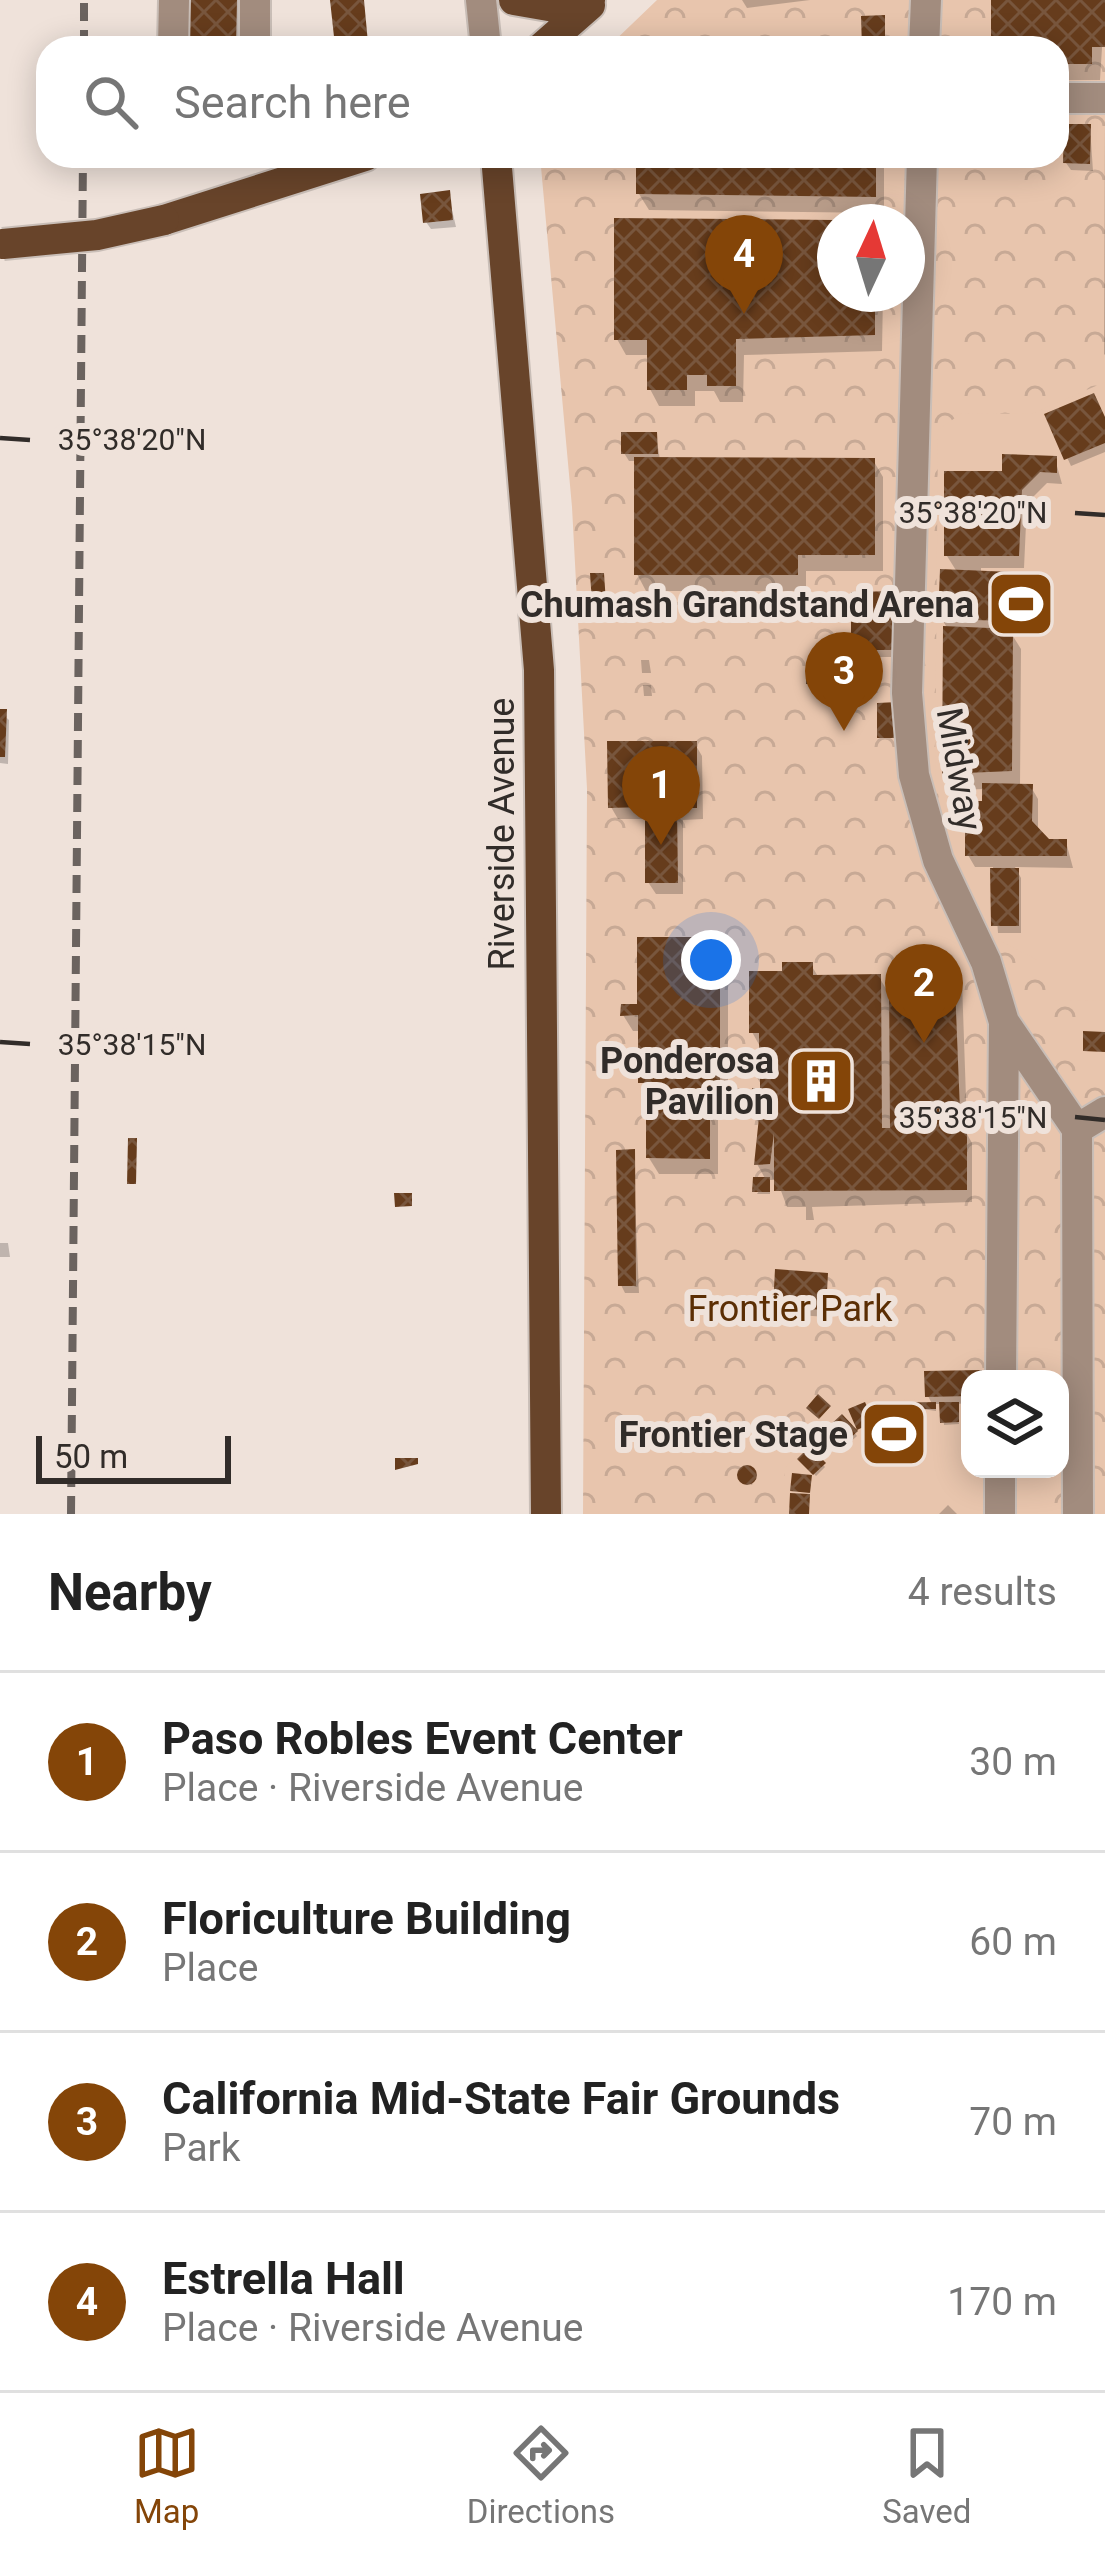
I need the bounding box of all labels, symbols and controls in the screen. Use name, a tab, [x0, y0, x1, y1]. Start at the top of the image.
search box	[36, 36, 1069, 168]
icon: search	[78, 69, 144, 135]
text: Search here	[174, 76, 411, 129]
north arrow	[817, 204, 925, 312]
pin: 4	[705, 215, 783, 314]
text: 35°38'20"N	[58, 422, 206, 457]
text: 35°38'20"N	[899, 495, 1047, 530]
sports icon: Chumash Grandstand Arena	[986, 569, 1056, 639]
place label: Chumash Grandstand Arena	[520, 584, 974, 626]
pin: 3	[805, 632, 883, 731]
street label: Riverside Avenue	[481, 698, 523, 970]
street label: Midway	[928, 705, 990, 834]
pin: 1	[622, 746, 700, 845]
your location	[681, 930, 741, 990]
pin: 2	[885, 944, 963, 1043]
text: 35°38'15"N	[58, 1027, 206, 1062]
place label: Ponderosa Pavilion	[600, 1040, 774, 1123]
building icon: Ponderosa Pavilion	[786, 1046, 856, 1116]
text: 35°38'15"N	[899, 1100, 1047, 1135]
park label: Frontier Park	[688, 1288, 893, 1330]
map controls	[961, 1370, 1069, 1478]
button: layers	[961, 1370, 1069, 1478]
sports icon: Frontier Stage	[859, 1399, 929, 1469]
place label: Frontier Stage	[619, 1414, 848, 1456]
scale bar	[36, 1430, 231, 1483]
text: 50 m	[54, 1437, 128, 1476]
text: Nearby	[48, 1563, 212, 1622]
text: 4 results	[908, 1569, 1057, 1615]
text: Paso Robles Event Center	[162, 1712, 683, 1765]
text: 1	[76, 1739, 98, 1785]
text: 30 m	[969, 1739, 1057, 1785]
text: Place · Riverside Avenue	[162, 1765, 583, 1811]
text: Floriculture Building	[162, 1892, 571, 1945]
text: 2	[76, 1919, 98, 1965]
text: 60 m	[969, 1919, 1057, 1965]
text: Place	[162, 1945, 258, 1991]
text: California Mid-State Fair Grounds	[162, 2072, 840, 2125]
text: 3	[76, 2099, 98, 2145]
text: 70 m	[969, 2099, 1057, 2145]
text: Park	[162, 2125, 241, 2171]
text: Estrella Hall	[162, 2252, 405, 2305]
text: 4	[76, 2279, 98, 2325]
text: 170 m	[947, 2279, 1057, 2325]
text: Place · Riverside Avenue	[162, 2305, 583, 2351]
tab: Map	[134, 2420, 200, 2531]
tab: Directions	[467, 2420, 615, 2531]
tab: Saved	[882, 2420, 971, 2531]

